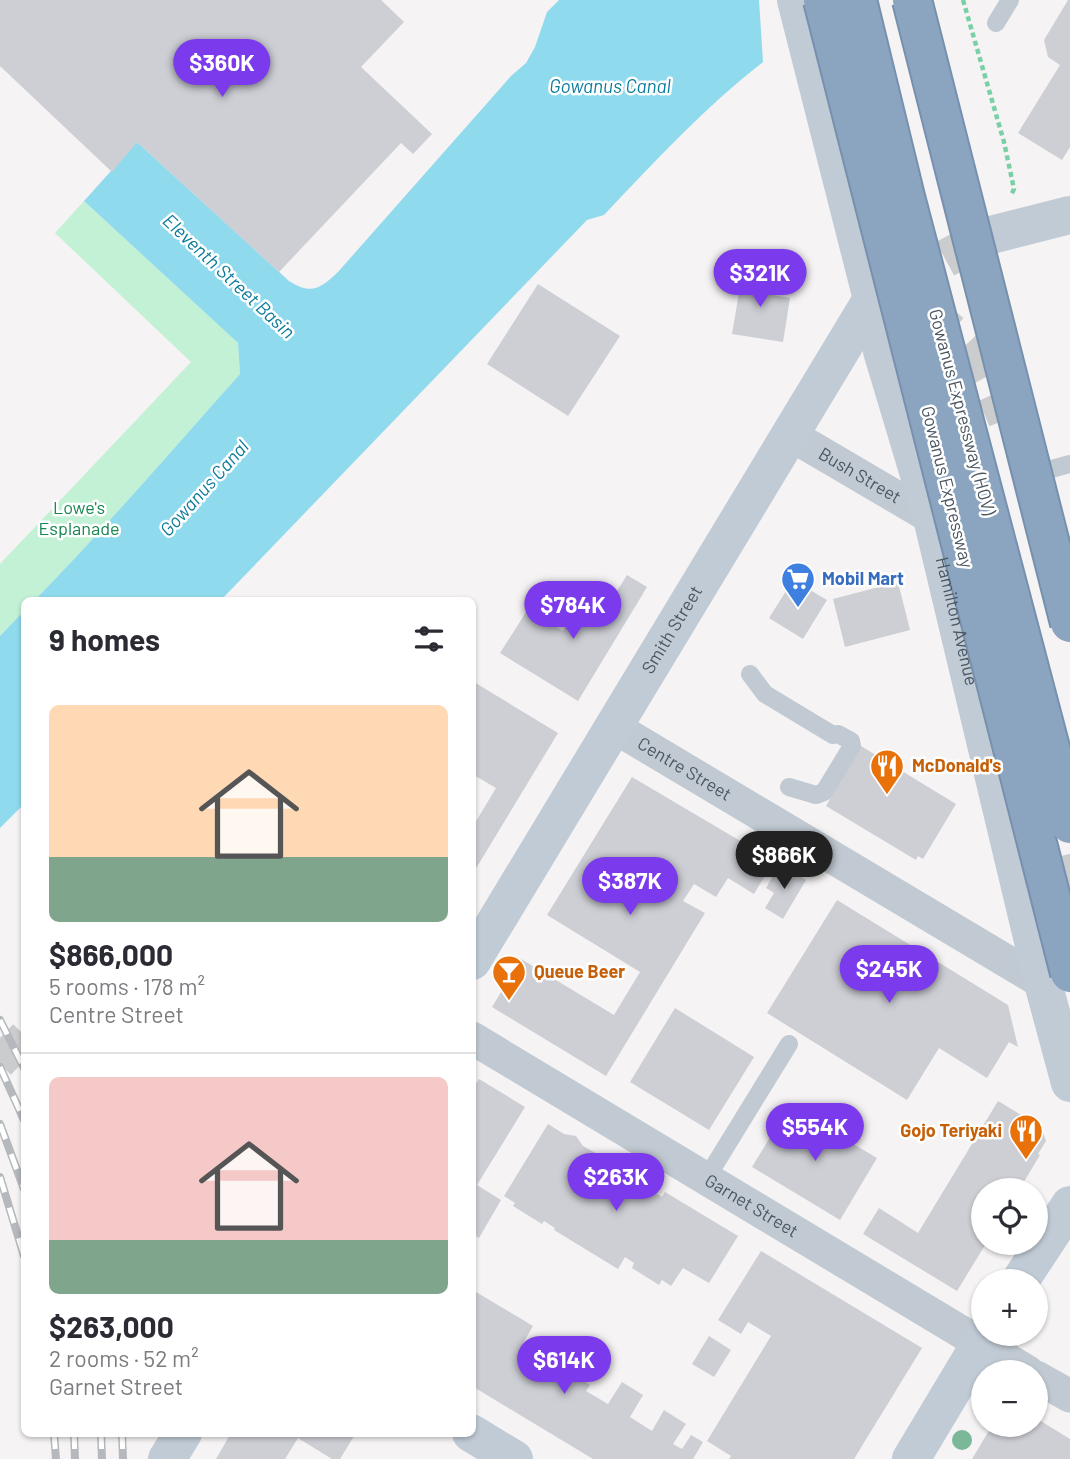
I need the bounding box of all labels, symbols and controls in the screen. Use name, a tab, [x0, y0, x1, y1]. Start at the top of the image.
pin: $360K	[173, 40, 271, 99]
text: $360K	[189, 48, 255, 76]
water label: Gowanus Canal	[549, 74, 672, 97]
water label: Eleventh Street Basin	[158, 208, 300, 343]
pin: $321K	[711, 250, 809, 309]
text: $321K	[730, 258, 790, 286]
street label: Gowanus Expressway (HOV)	[924, 307, 1000, 517]
street label: Gowanus Expressway	[916, 404, 978, 570]
water label: Gowanus Canal	[154, 434, 253, 541]
street label: Bush Street	[815, 442, 905, 507]
park label: Lowe's Esplanade	[38, 496, 120, 539]
street label: Hamilton Avenue	[932, 555, 984, 687]
supermarket icon: Mobil Mart	[779, 560, 817, 609]
place label: Mobil Mart	[822, 567, 904, 589]
street label: Smith Street	[636, 581, 706, 677]
pin: $784K	[524, 582, 622, 641]
text: $784K	[540, 590, 606, 618]
icon: filters	[410, 620, 448, 658]
text: 9 homes	[49, 621, 160, 657]
street label: Centre Street	[634, 732, 736, 805]
restaurant icon: McDonald's	[868, 747, 906, 796]
icon: home	[186, 751, 312, 877]
place label: McDonald's	[912, 754, 1001, 776]
pin: $866K	[735, 832, 833, 891]
text: $866K	[752, 840, 816, 868]
pin: $387K	[581, 858, 679, 917]
text: $387K	[598, 866, 662, 894]
text: $866,000	[49, 936, 173, 972]
pin: $245K	[840, 946, 938, 1005]
bar icon: Queue Beer	[490, 953, 528, 1002]
text: $245K	[856, 954, 922, 982]
place label: Queue Beer	[534, 960, 625, 982]
text: 5 rooms · 178 m²	[49, 972, 205, 1000]
text: Centre Street	[49, 1000, 184, 1028]
pin: $554K	[766, 1104, 864, 1163]
text: $554K	[782, 1112, 848, 1140]
restaurant icon: Gojo Teriyaki	[1007, 1112, 1045, 1161]
place label: Gojo Teriyaki	[900, 1119, 1002, 1141]
icon: home	[186, 1123, 312, 1249]
pin: $263K	[567, 1154, 665, 1213]
text: $263K	[583, 1162, 649, 1190]
street label: Garnet Street	[701, 1169, 803, 1242]
map controls	[971, 1178, 1048, 1437]
button: locate	[971, 1178, 1048, 1255]
button: +	[971, 1269, 1048, 1346]
text: $263,000	[49, 1308, 174, 1344]
pin: $614K	[515, 1336, 613, 1396]
text: 2 rooms · 52 m²	[49, 1344, 199, 1372]
text: $614K	[533, 1345, 595, 1373]
button: −	[971, 1360, 1048, 1437]
text: Garnet Street	[49, 1372, 183, 1400]

